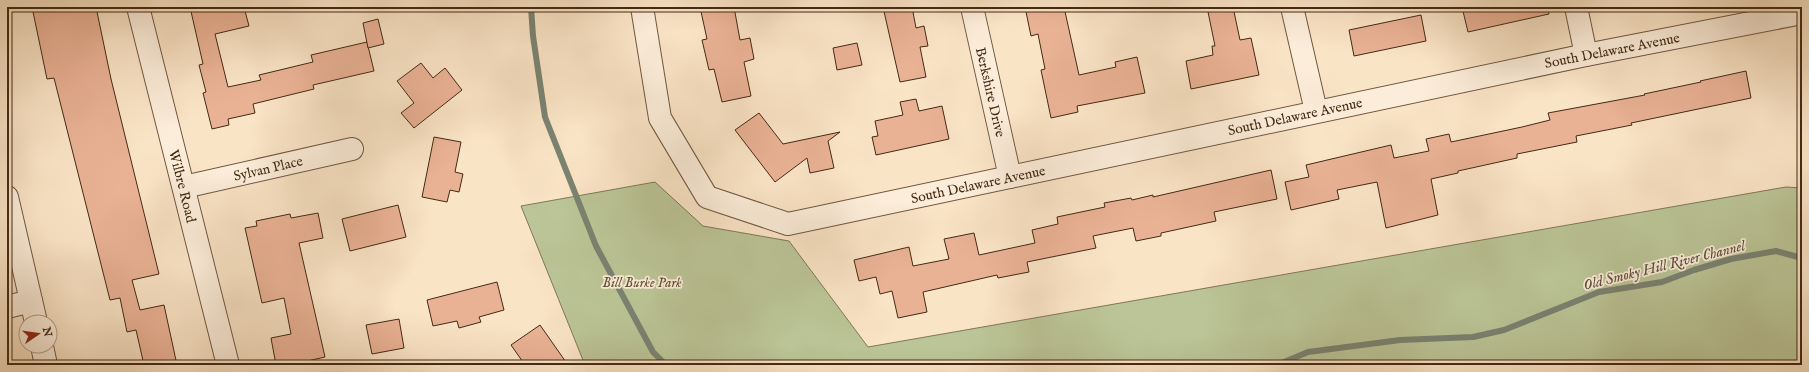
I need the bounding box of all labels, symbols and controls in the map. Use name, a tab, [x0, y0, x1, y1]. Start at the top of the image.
street label: South Delaware Avenue	[1543, 29, 1682, 73]
street label: Berkshire Drive	[971, 46, 1009, 139]
street label: South Delaware Avenue	[1226, 94, 1365, 140]
street label: Wilbre Road	[164, 148, 200, 225]
street label: Sylvan Place	[232, 152, 305, 186]
street label: South Delaware Avenue	[909, 162, 1048, 208]
water label: Old Smoky Hill River Channel	[1581, 236, 1748, 295]
park label: Bill Burke Park	[602, 274, 682, 292]
north arrow	[18, 314, 58, 354]
text: N	[39, 325, 55, 339]

